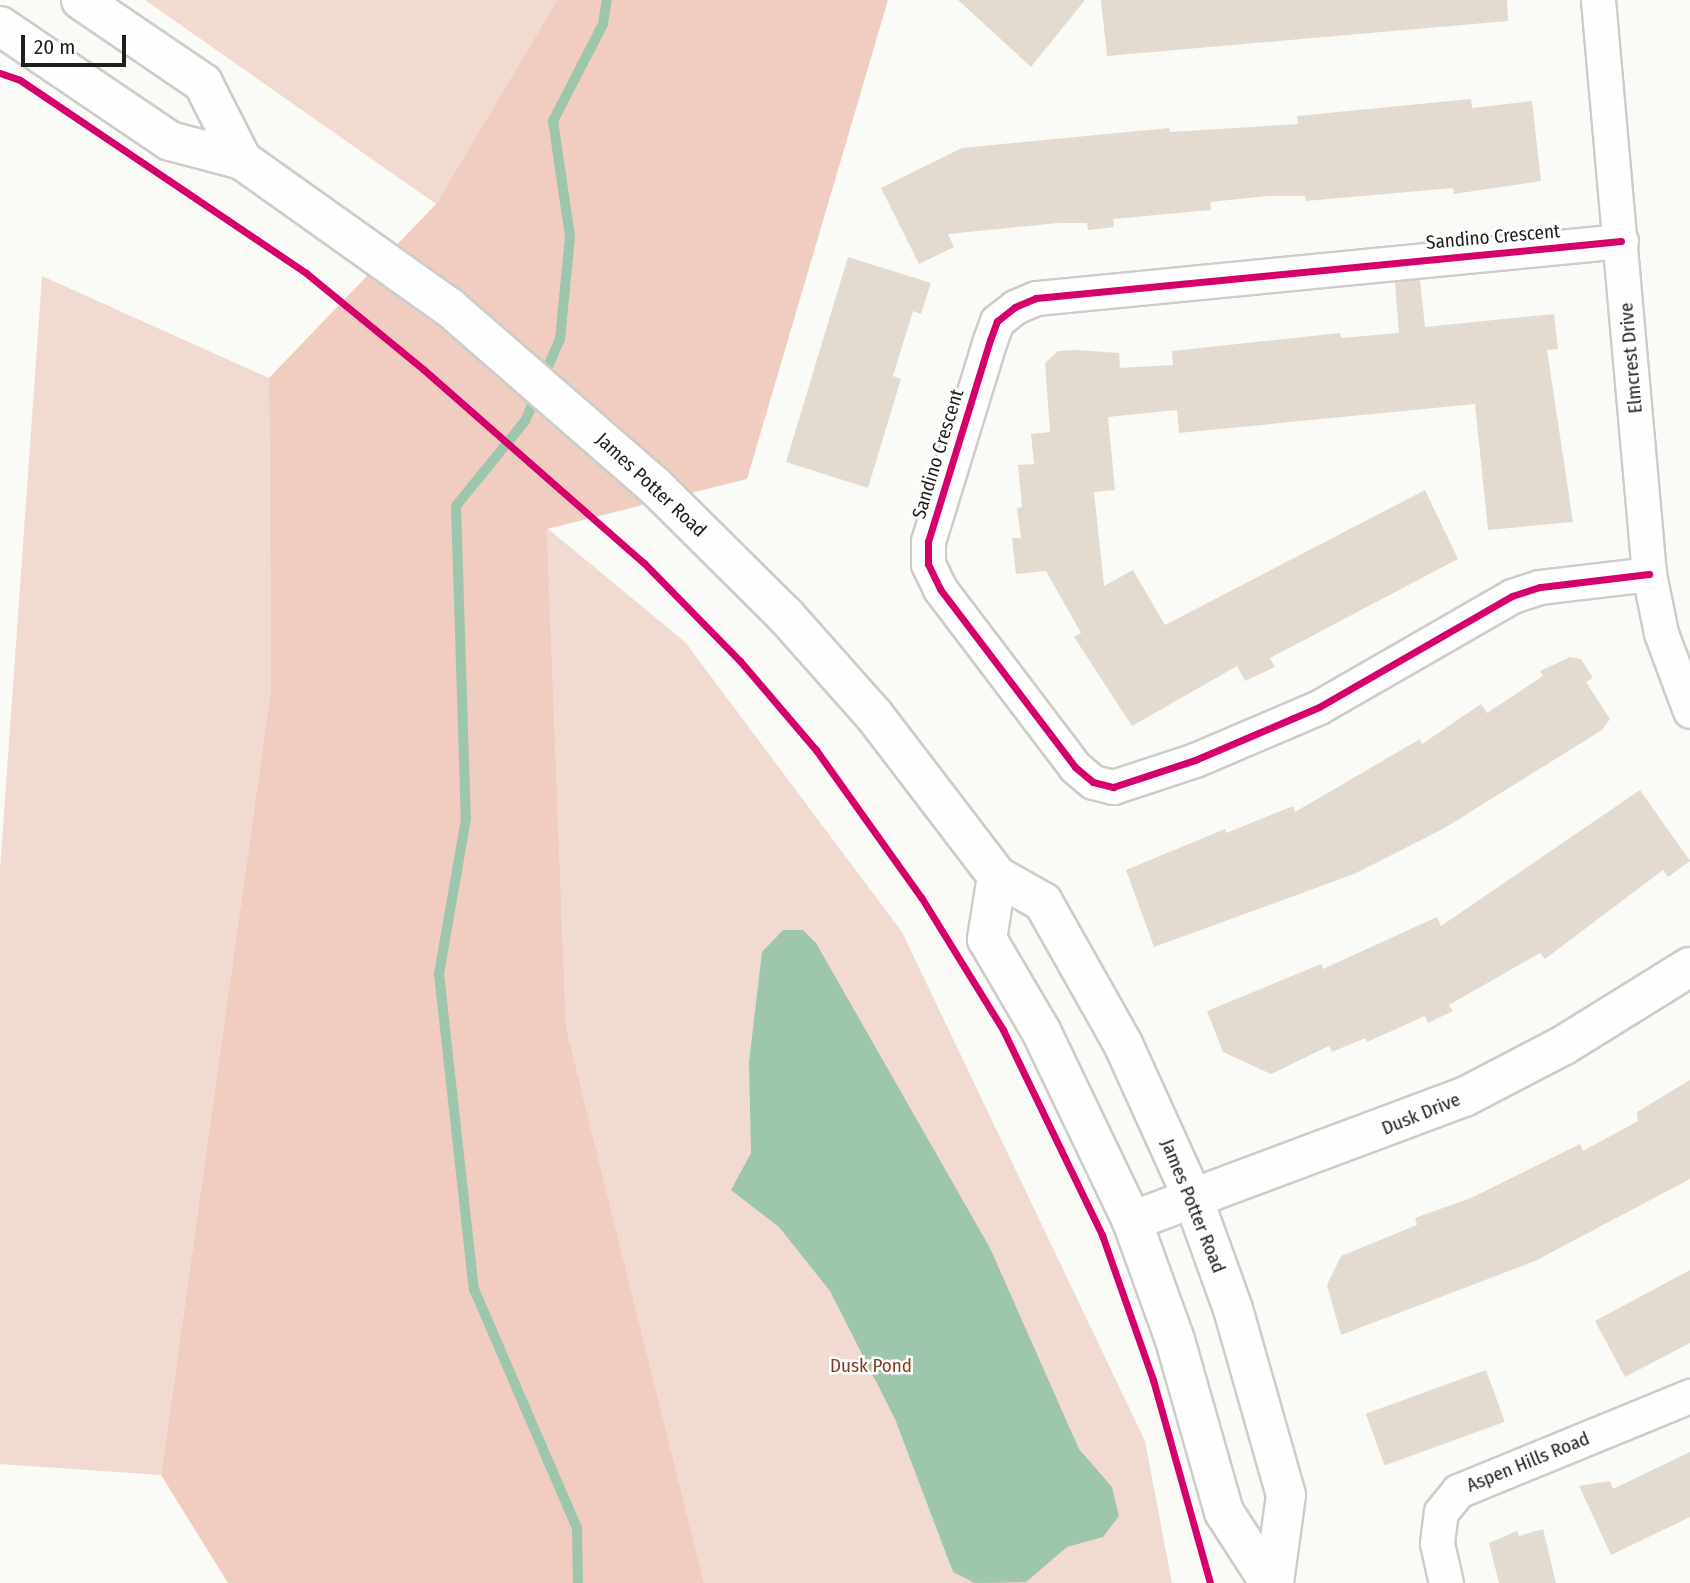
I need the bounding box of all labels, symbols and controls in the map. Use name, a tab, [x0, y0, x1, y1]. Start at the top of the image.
scale bar	[24, 21, 130, 65]
text: 20 m	[34, 34, 75, 60]
street label: Sandino Crescent	[1425, 220, 1561, 254]
street label: Elmcrest Drive	[1615, 302, 1647, 414]
street label: Sandino Crescent	[907, 386, 969, 522]
street label: James Potter Road	[591, 428, 711, 542]
street label: Dusk Drive	[1378, 1088, 1464, 1140]
street label: James Potter Road	[1156, 1136, 1230, 1276]
park label: Dusk Pond	[830, 1355, 912, 1377]
street label: Aspen Hills Road	[1463, 1427, 1593, 1497]

